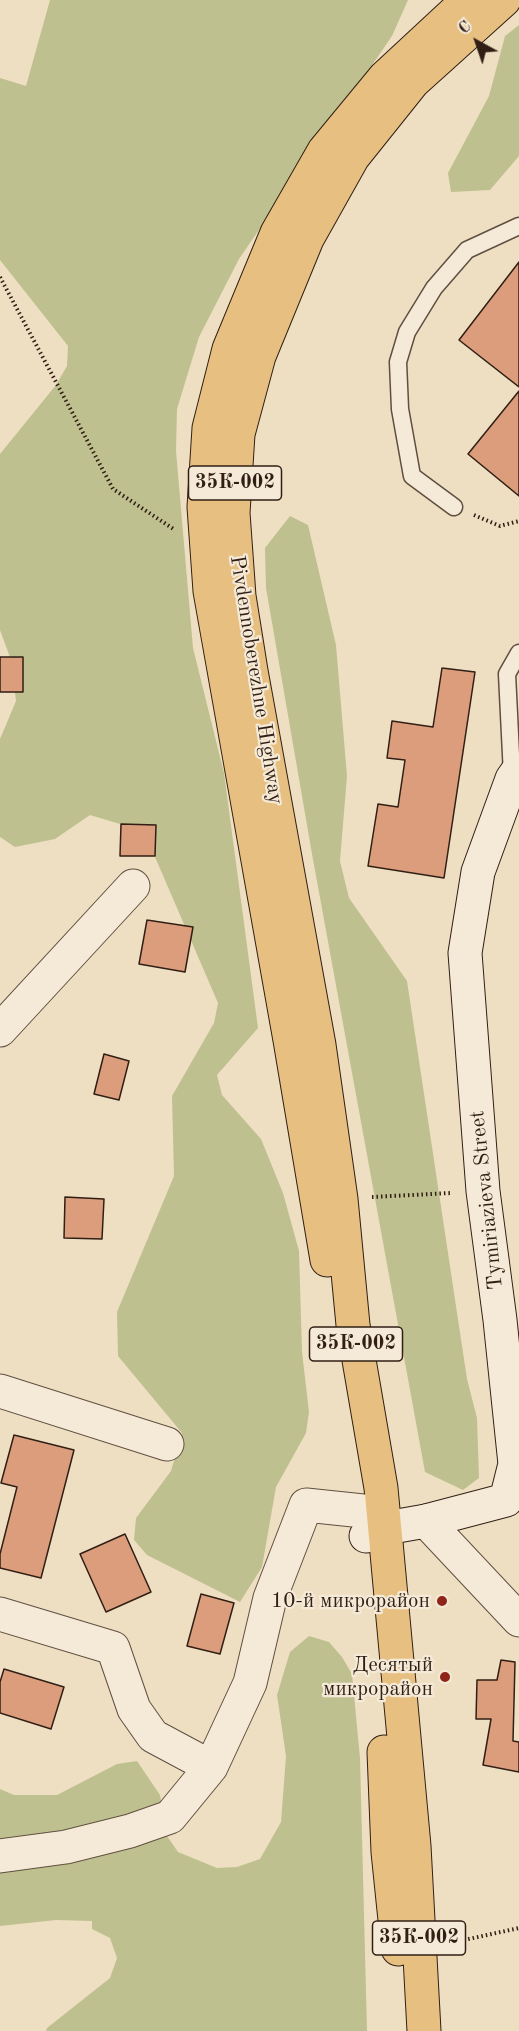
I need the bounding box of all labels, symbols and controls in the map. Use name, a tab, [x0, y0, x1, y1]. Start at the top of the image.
north arrow	[447, 12, 507, 72]
text: С	[456, 19, 475, 38]
road number: 35К-002	[188, 466, 282, 500]
street label: Pivdennoberezhne Highway	[224, 554, 288, 806]
street label: Tymiriazieva Street	[465, 1109, 509, 1291]
road number: 35К-002	[310, 1327, 403, 1361]
place label: 10-й микрорайон	[271, 1588, 430, 1614]
marker: 10-й микрорайон	[435, 1594, 449, 1608]
place label: Десятый микрорайон	[323, 1652, 433, 1702]
marker: Десятый микрорайон	[438, 1670, 452, 1684]
road number: 35К-002	[372, 1921, 466, 1955]

